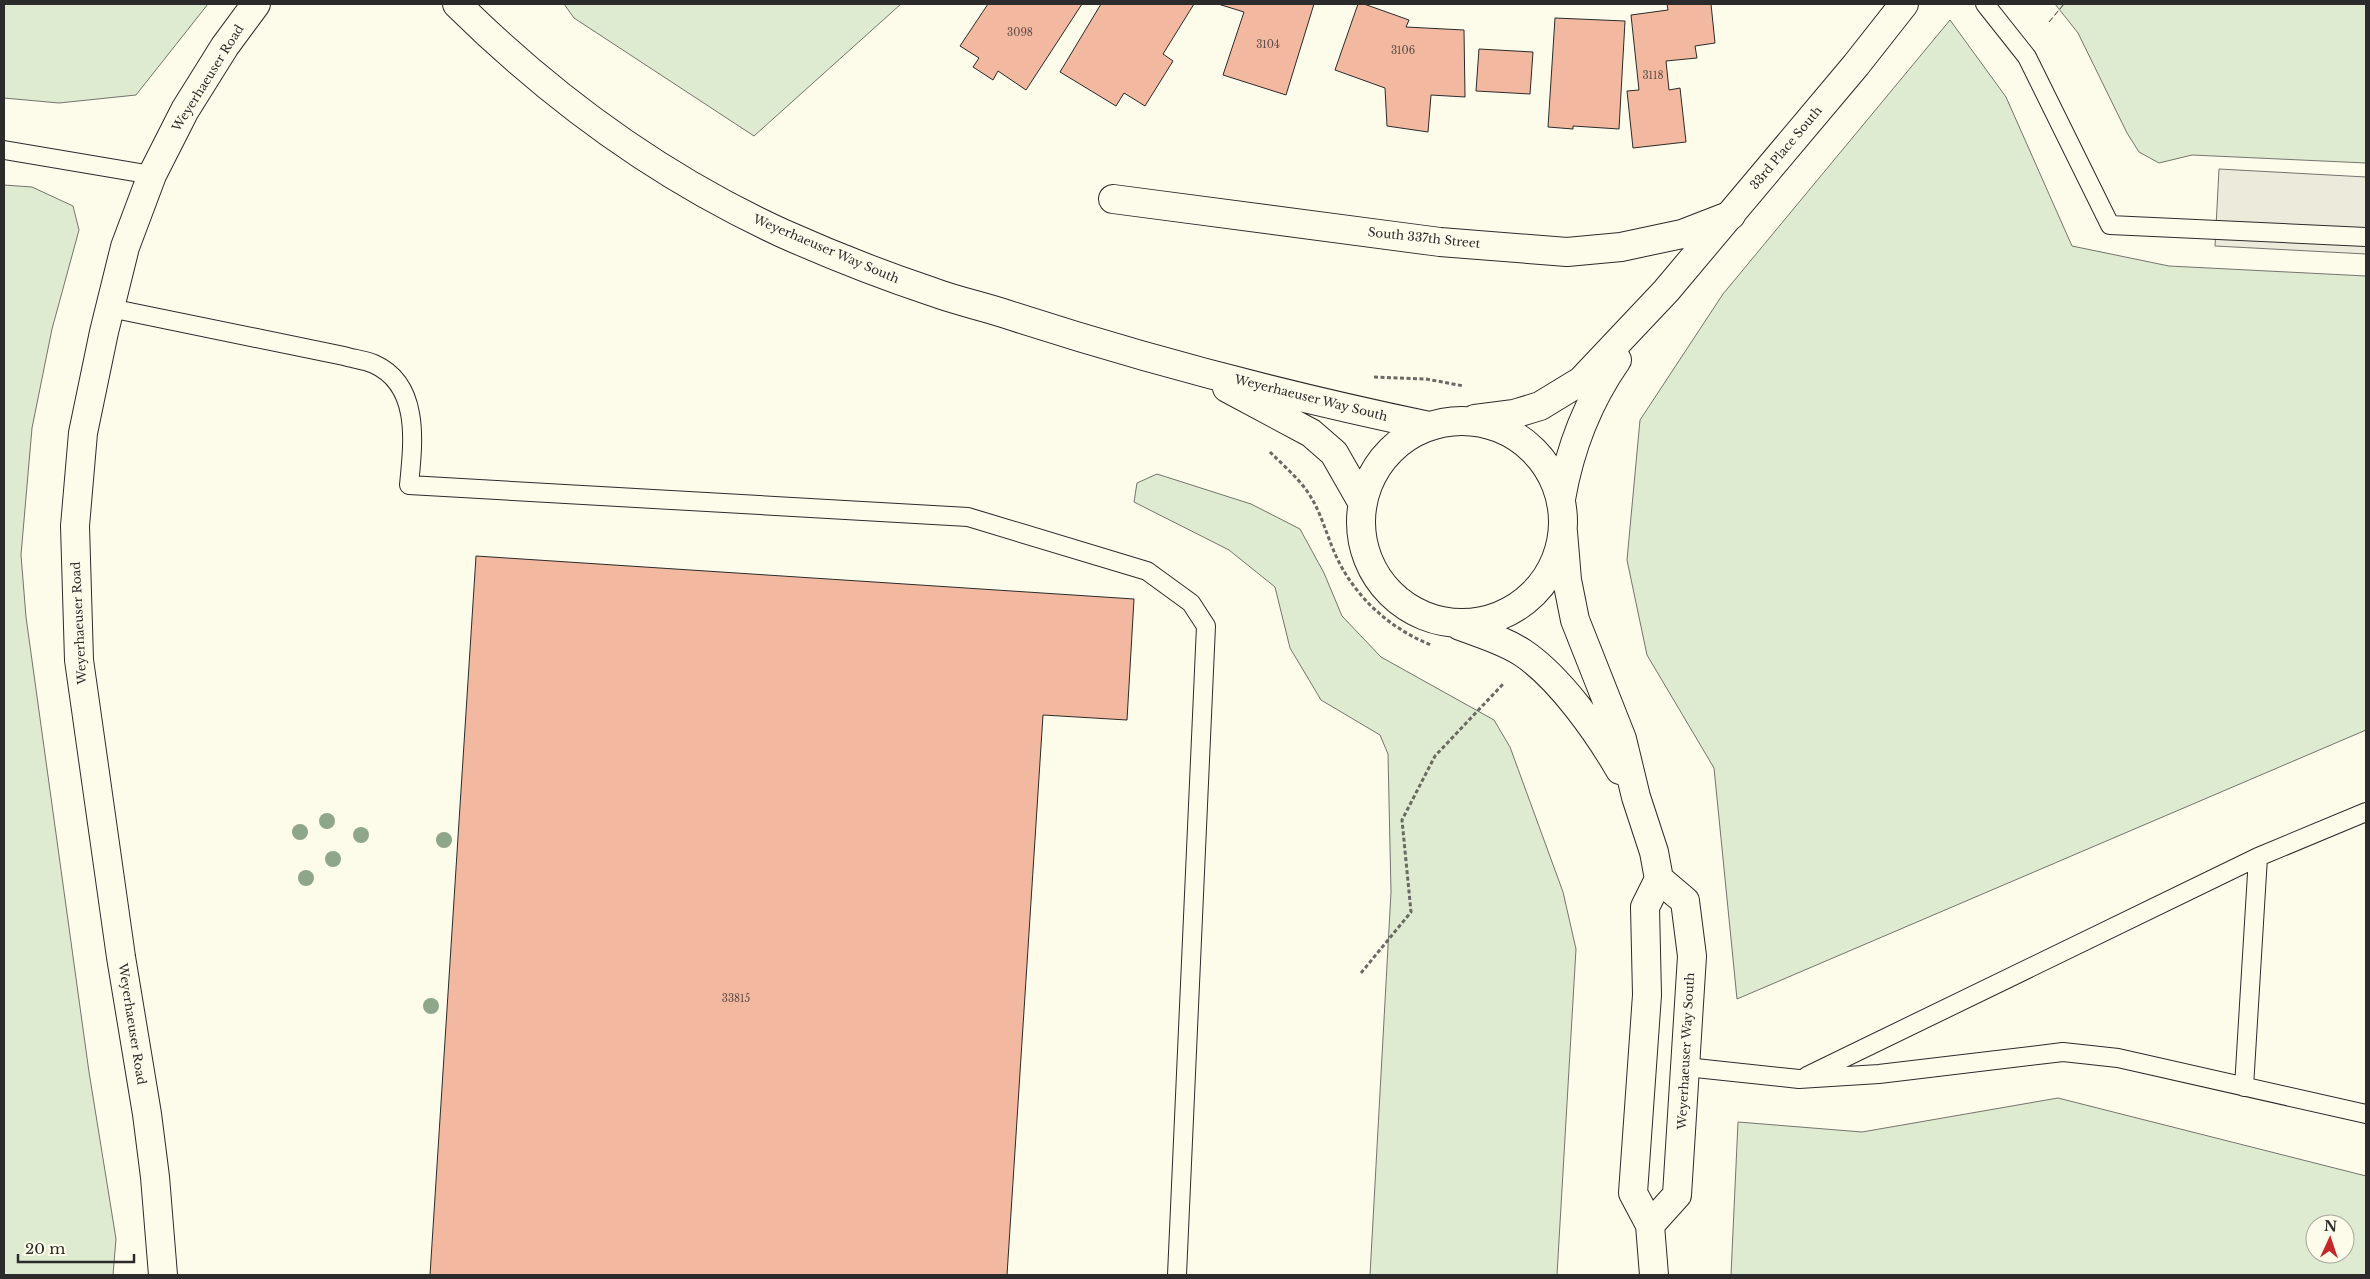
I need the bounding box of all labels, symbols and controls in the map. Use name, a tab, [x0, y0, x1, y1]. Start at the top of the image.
street label: Weyerhaeuser Road	[168, 22, 246, 135]
house number: 3098	[1007, 26, 1033, 39]
house number: 3104	[1256, 38, 1280, 51]
house number: 3106	[1391, 44, 1415, 57]
house number: 3118	[1642, 69, 1664, 82]
street label: 33rd Place South	[1746, 103, 1825, 192]
street label: Weyerhaeuser Way South	[750, 211, 901, 286]
street label: South 337th Street	[1367, 224, 1481, 251]
street label: Weyerhaeuser Way South	[1232, 371, 1389, 424]
street label: Weyerhaeuser Road	[68, 561, 89, 686]
street label: Weyerhaeuser Road	[115, 961, 150, 1086]
street label: Weyerhaeuser Way South	[1674, 972, 1697, 1131]
house number: 33815	[722, 992, 751, 1005]
north arrow	[2305, 1214, 2355, 1264]
text: N	[2324, 1217, 2338, 1235]
scale bar	[18, 1232, 134, 1264]
text: 20 m	[25, 1239, 65, 1258]

